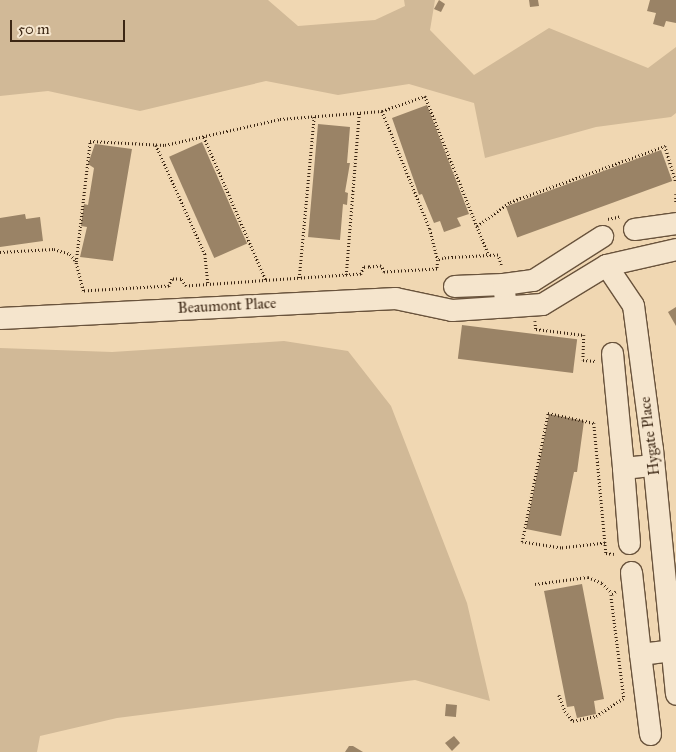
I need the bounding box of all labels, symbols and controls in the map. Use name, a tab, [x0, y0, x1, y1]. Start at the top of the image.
scale bar	[12, 10, 128, 42]
text: 50 m	[18, 20, 50, 38]
street label: Beaumont Place	[177, 294, 277, 318]
street label: Hygate Place	[636, 396, 664, 476]

